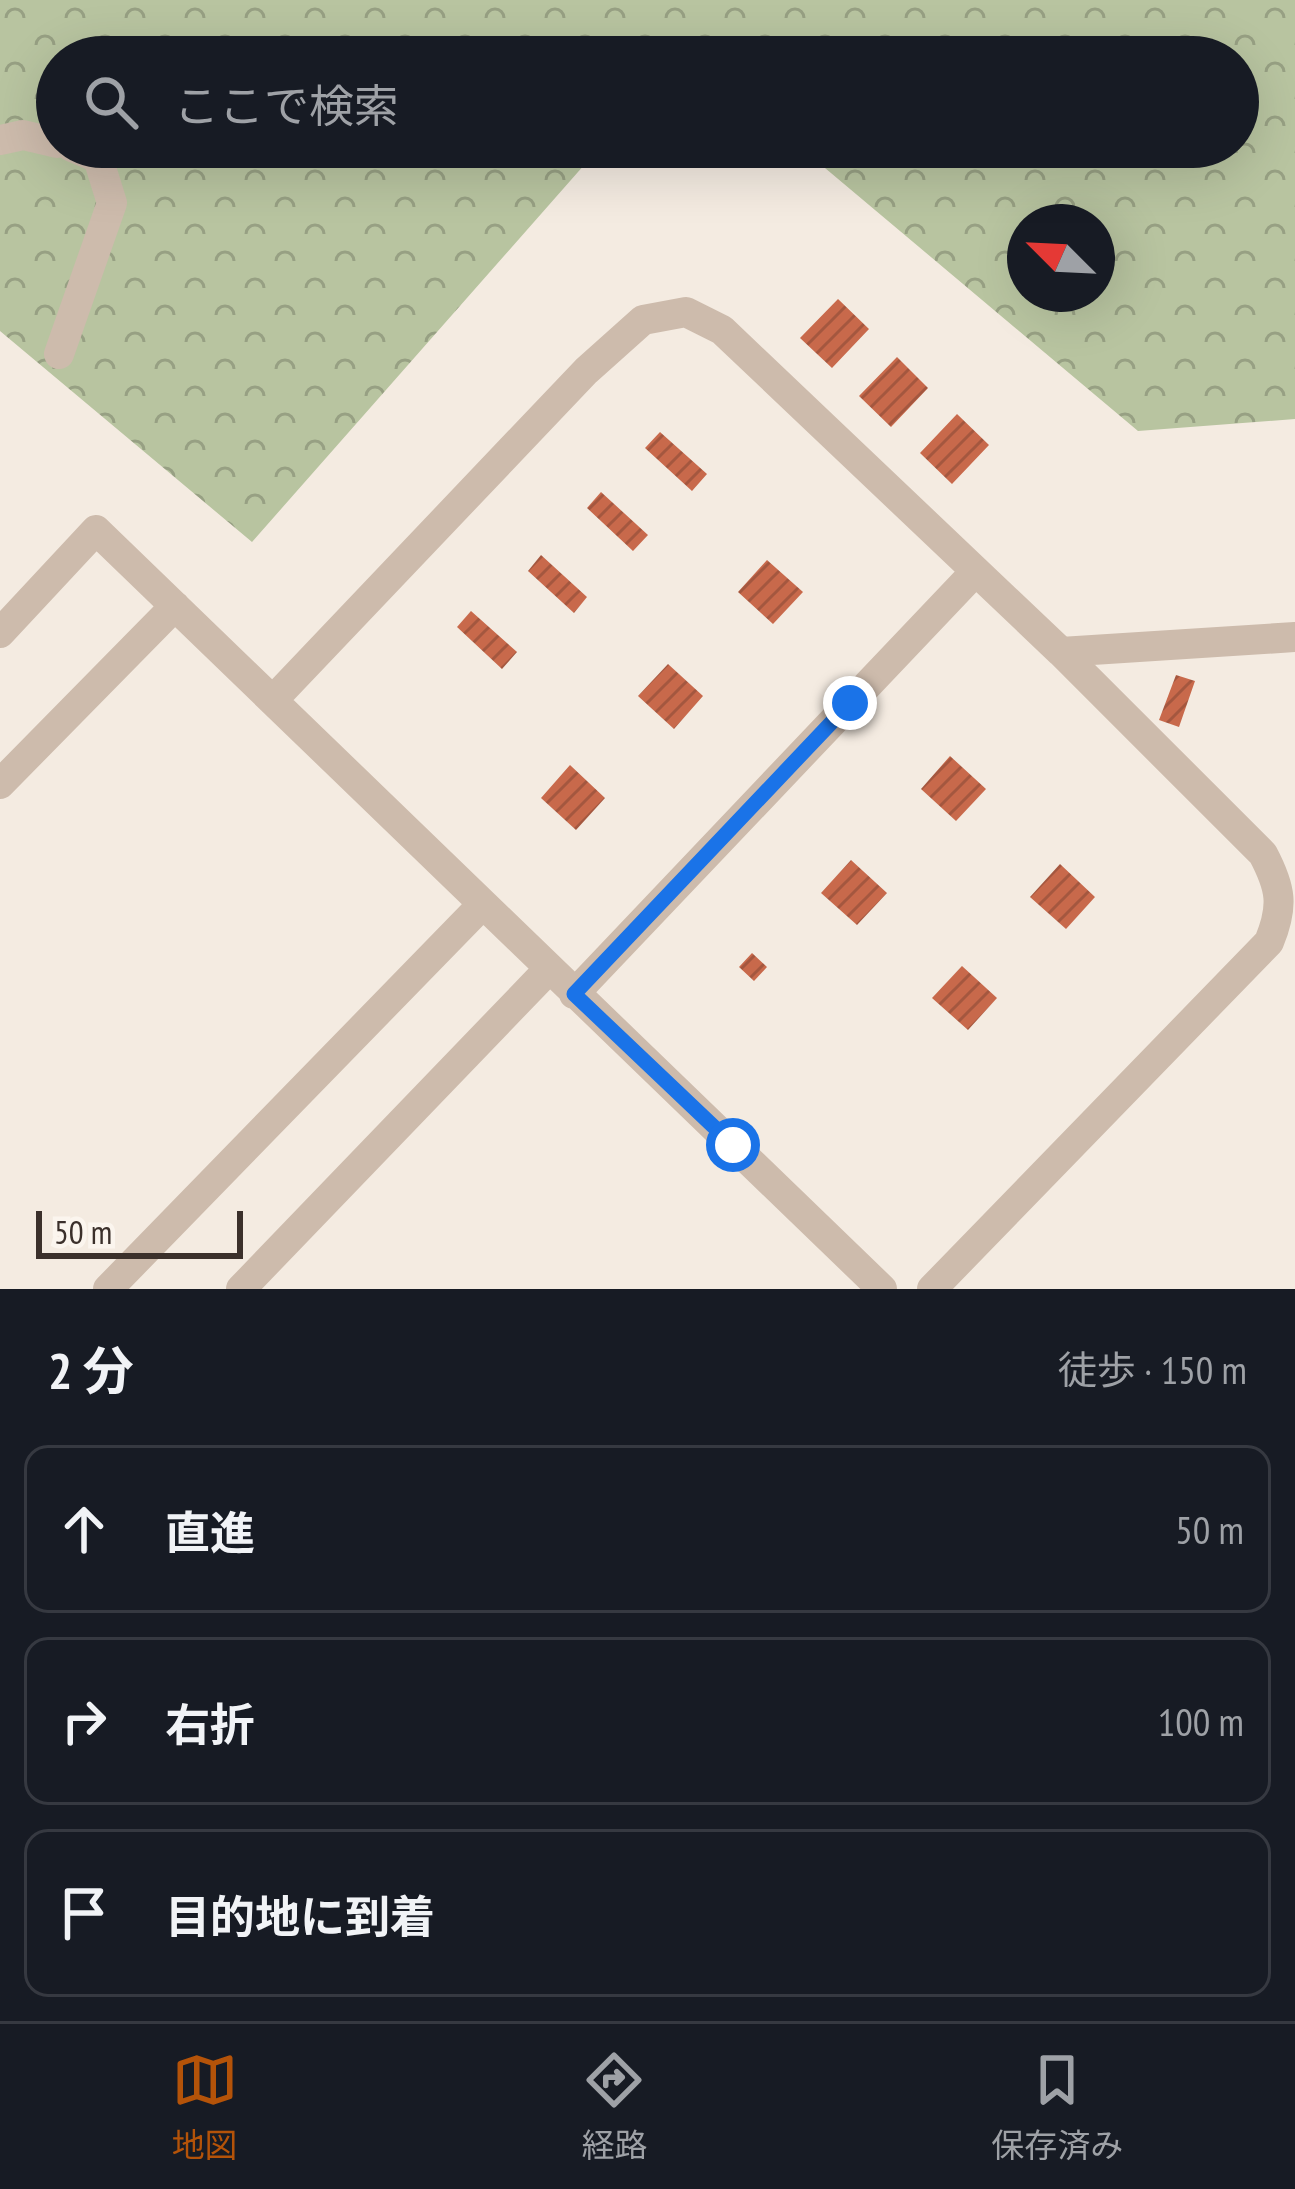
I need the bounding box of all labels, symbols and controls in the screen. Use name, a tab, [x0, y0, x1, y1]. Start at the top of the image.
search box	[36, 36, 1259, 168]
icon: search	[78, 69, 144, 135]
text: ここで検索	[174, 76, 399, 134]
north arrow	[1007, 204, 1115, 312]
route end	[823, 676, 877, 730]
route start	[706, 1118, 760, 1172]
scale bar	[36, 1205, 243, 1258]
text: 50 m	[54, 1210, 112, 1253]
text: 2 分	[48, 1337, 134, 1403]
text: 徒歩 · 150 m	[1058, 1344, 1247, 1395]
icon: ahead	[51, 1496, 117, 1562]
text: 直進	[165, 1503, 255, 1561]
text: 50 m	[1175, 1504, 1244, 1555]
icon: right	[51, 1688, 117, 1754]
text: 右折	[165, 1695, 255, 1753]
text: 100 m	[1158, 1696, 1244, 1747]
icon: arrive	[51, 1880, 117, 1946]
text: 目的地に到着	[165, 1887, 435, 1945]
tab: 地図	[172, 2047, 238, 2167]
tab: 経路	[581, 2047, 647, 2167]
tab: 保存済み	[991, 2047, 1123, 2167]

